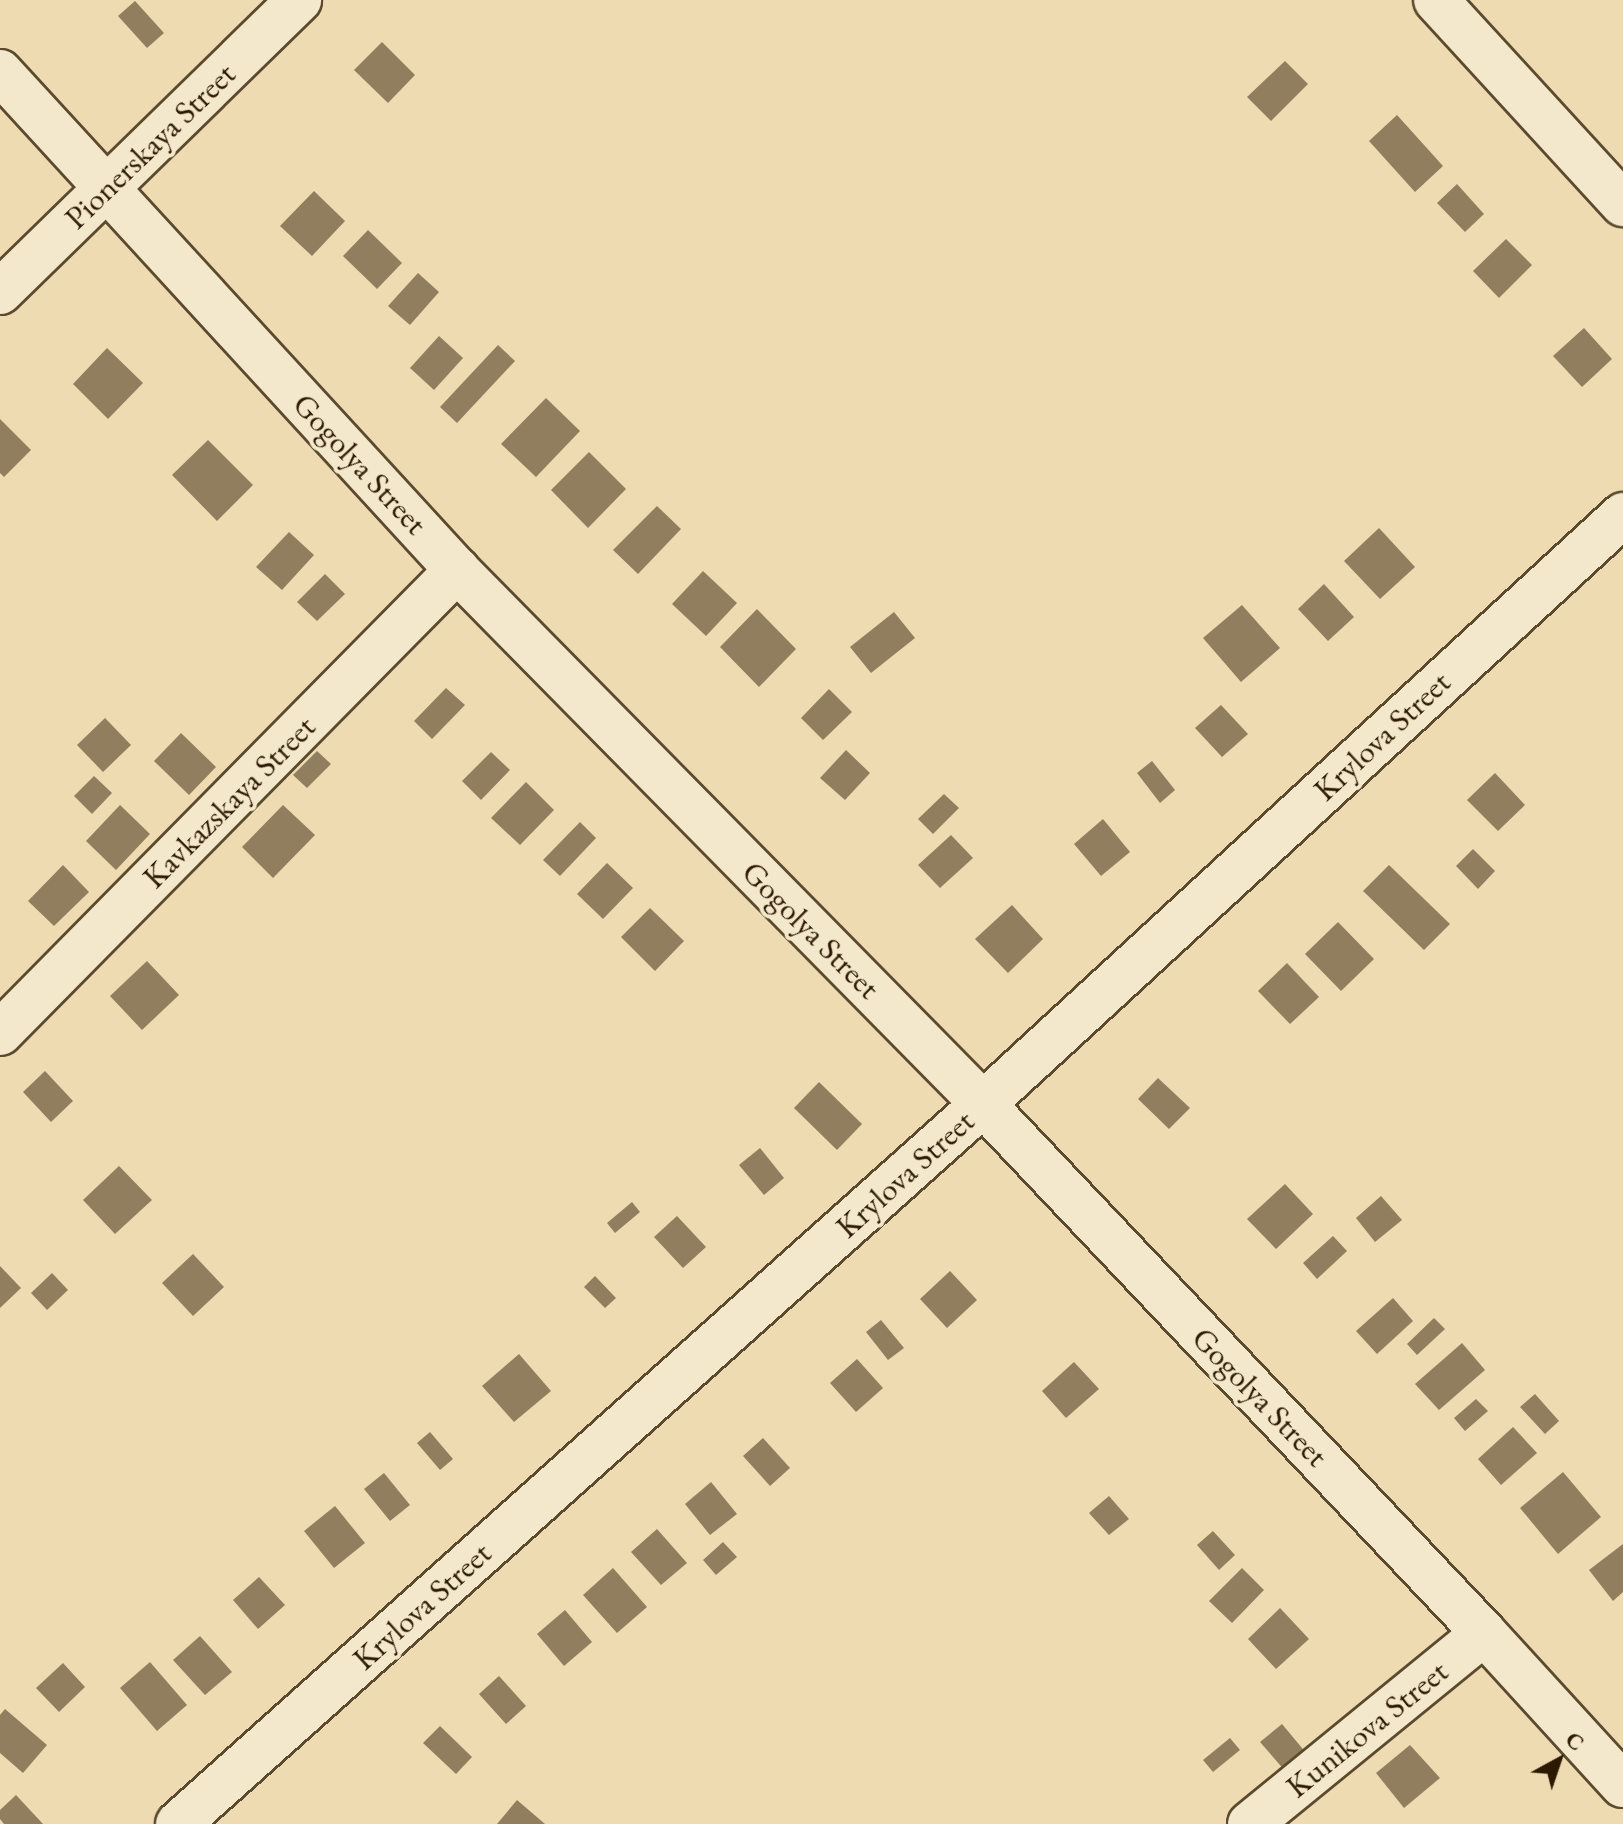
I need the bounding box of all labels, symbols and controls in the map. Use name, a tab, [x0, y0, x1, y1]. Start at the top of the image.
street label: Pionerskaya Street	[57, 55, 243, 237]
street label: Gogolya Street	[285, 385, 435, 543]
street label: Krylova Street	[1306, 663, 1458, 809]
street label: Kavkazskaya Street	[135, 708, 323, 896]
street label: Gogolya Street	[734, 853, 888, 1007]
street label: Krylova Street	[828, 1102, 982, 1246]
street label: Gogolya Street	[1184, 1319, 1336, 1475]
street label: Krylova Street	[345, 1534, 499, 1678]
street label: Kunikova Street	[1278, 1652, 1456, 1806]
north arrow	[1519, 1720, 1599, 1800]
text: С	[1559, 1725, 1590, 1757]

